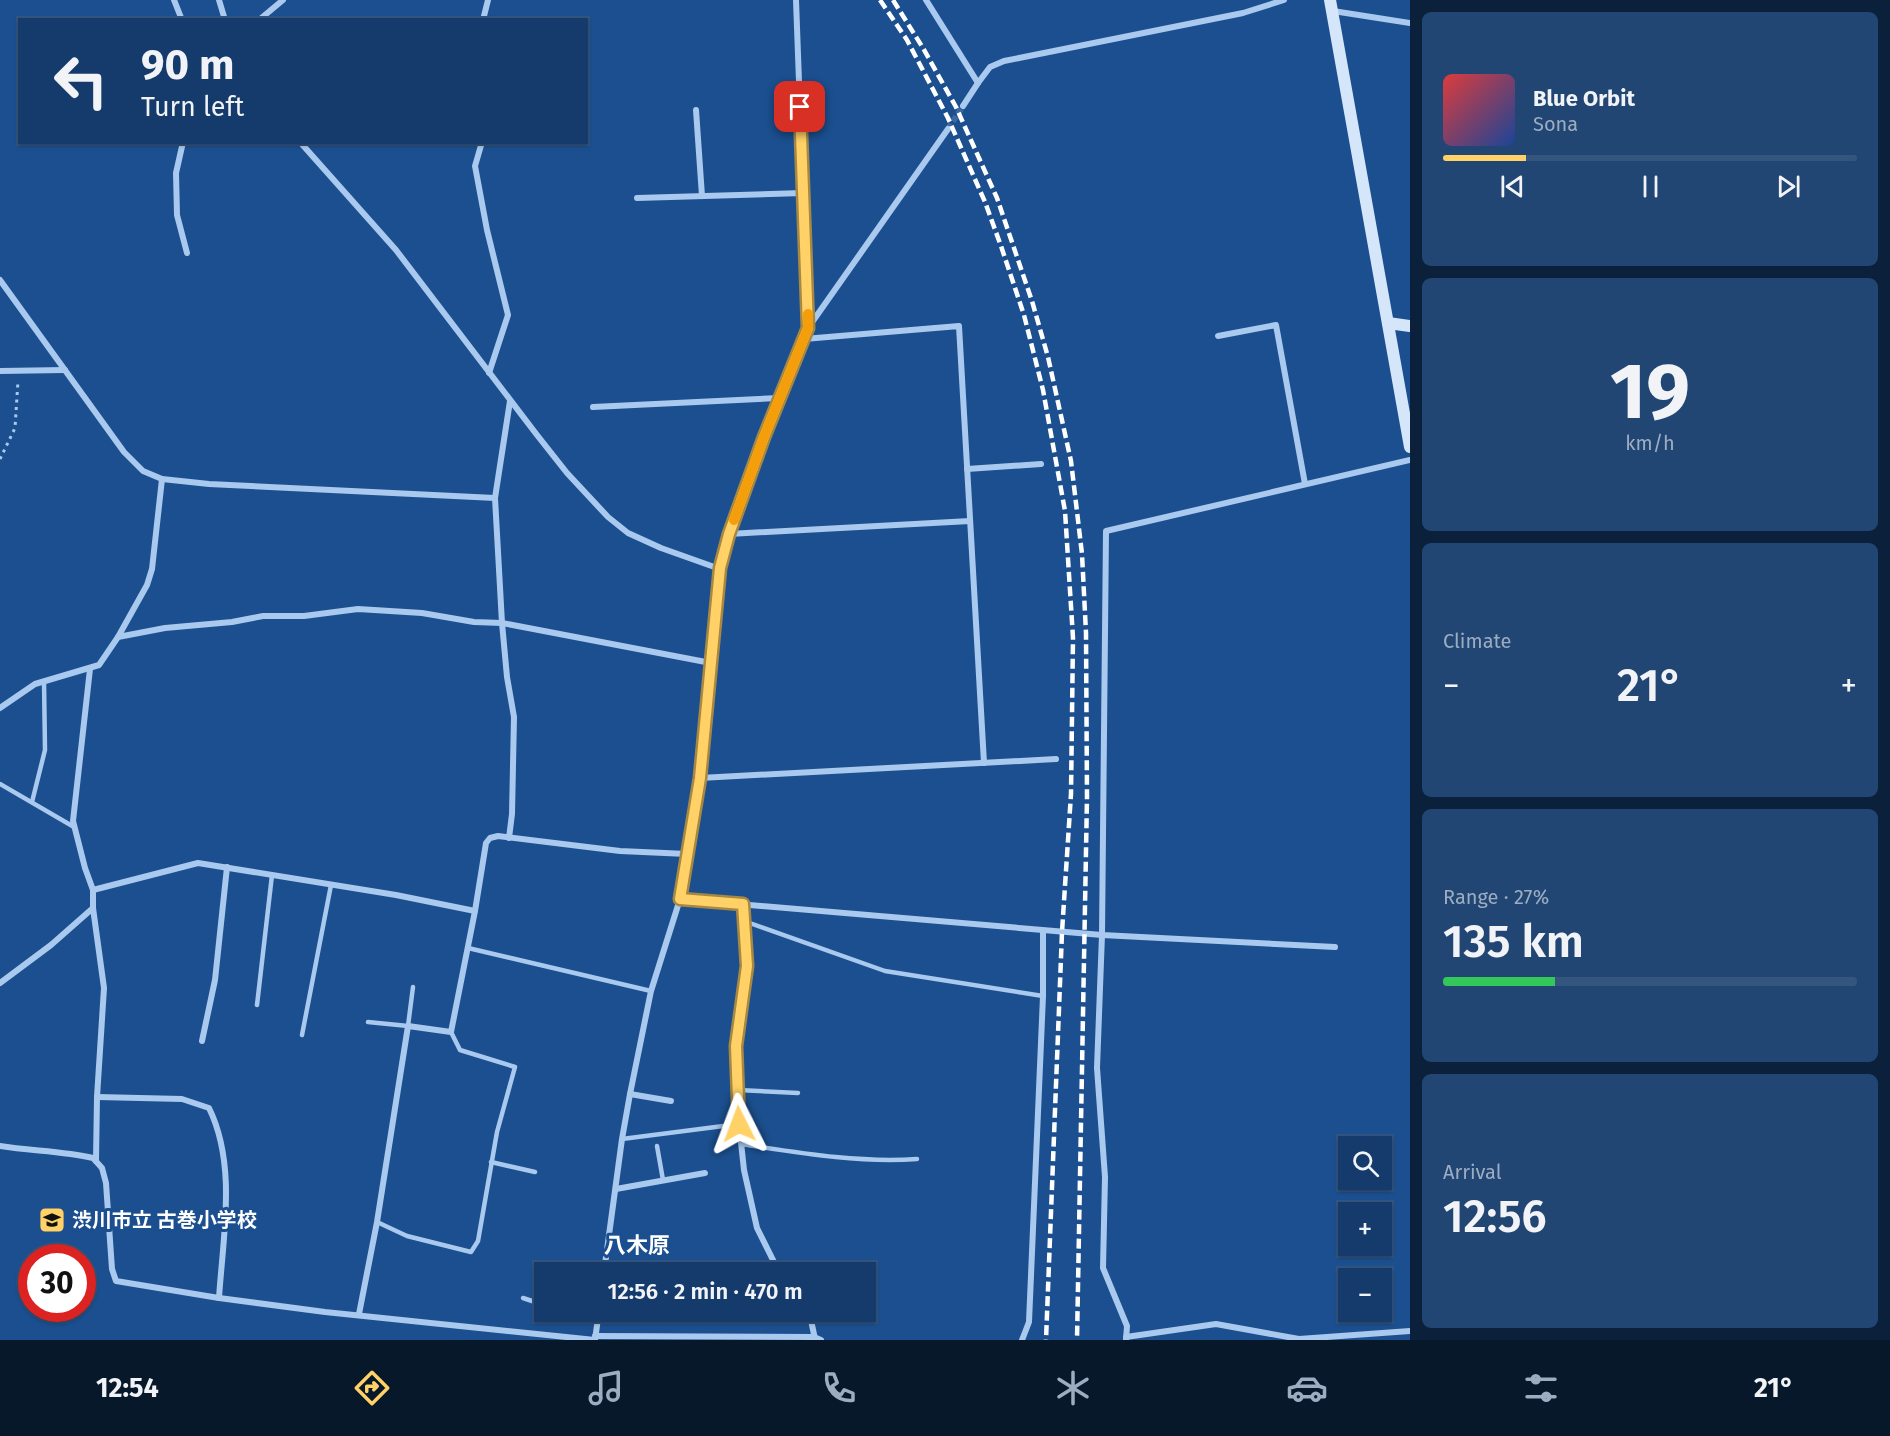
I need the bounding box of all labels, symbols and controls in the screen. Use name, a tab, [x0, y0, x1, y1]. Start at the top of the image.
text: 90 m	[141, 40, 235, 90]
icon: left	[42, 42, 120, 120]
pin	[774, 81, 825, 132]
text: Blue Orbit	[1533, 85, 1635, 112]
icon: arrive	[783, 90, 816, 123]
text: Turn left	[141, 91, 244, 123]
text: Sona	[1533, 112, 1578, 136]
icon: previous	[1496, 170, 1529, 203]
icon: pause	[1634, 170, 1667, 203]
icon: next	[1772, 170, 1805, 203]
text: 19	[1610, 345, 1690, 439]
text: km/h	[1625, 431, 1675, 455]
text: Climate	[1443, 629, 1511, 653]
text: 21°	[1617, 659, 1683, 713]
text: −	[1443, 666, 1460, 706]
text: +	[1841, 666, 1857, 706]
text: Range · 27%	[1443, 885, 1549, 909]
text: 135 km	[1443, 915, 1584, 969]
position arrow	[707, 1092, 771, 1156]
map controls	[1338, 1136, 1392, 1322]
button: search	[1338, 1136, 1392, 1190]
text: Arrival	[1443, 1160, 1502, 1184]
text: 12:56	[1443, 1190, 1546, 1244]
button: +	[1338, 1202, 1392, 1256]
school or university icon: 渋川市立 古巻小学校	[37, 1205, 67, 1235]
place label: 渋川市立 古巻小学校	[72, 1208, 257, 1232]
district label: 八木原	[604, 1232, 670, 1259]
speed limit sign: 30	[18, 1244, 96, 1322]
button: −	[1338, 1268, 1392, 1322]
text: 12:56 · 2 min · 470 m	[607, 1278, 803, 1305]
icon: directions	[351, 1367, 393, 1409]
icon: music	[585, 1367, 627, 1409]
icon: phone	[818, 1367, 860, 1409]
icon: climate	[1052, 1367, 1094, 1409]
icon: car	[1286, 1367, 1328, 1409]
icon: filters	[1520, 1367, 1562, 1409]
text: 12:54	[96, 1372, 159, 1404]
text: 21°	[1754, 1372, 1794, 1404]

